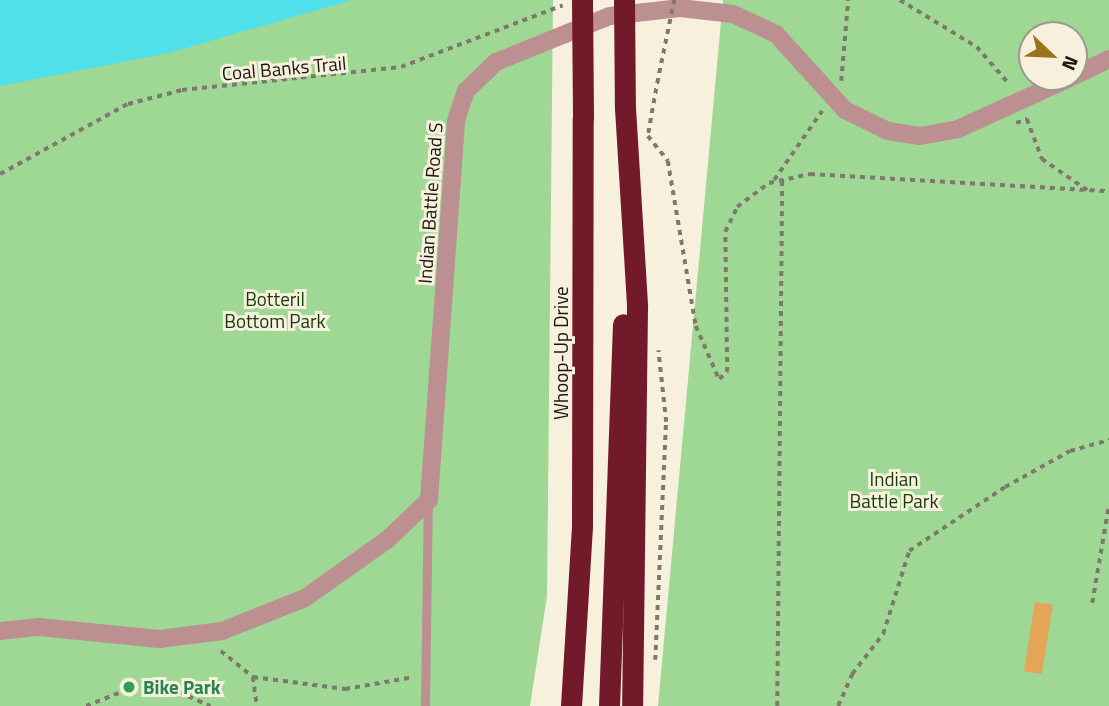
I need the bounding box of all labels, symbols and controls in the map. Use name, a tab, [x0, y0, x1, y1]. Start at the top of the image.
north arrow	[1018, 21, 1088, 91]
street label: Coal Banks Trail	[221, 51, 347, 85]
text: N	[1055, 52, 1087, 75]
street label: Indian Battle Road S	[413, 122, 447, 284]
street label: Whoop-Up Drive	[550, 286, 572, 420]
park label: Botteril Bottom Park	[224, 288, 326, 332]
park label: Indian Battle Park	[849, 468, 939, 512]
place label: Bike Park	[143, 676, 221, 698]
marker: Bike Park	[121, 679, 137, 695]

